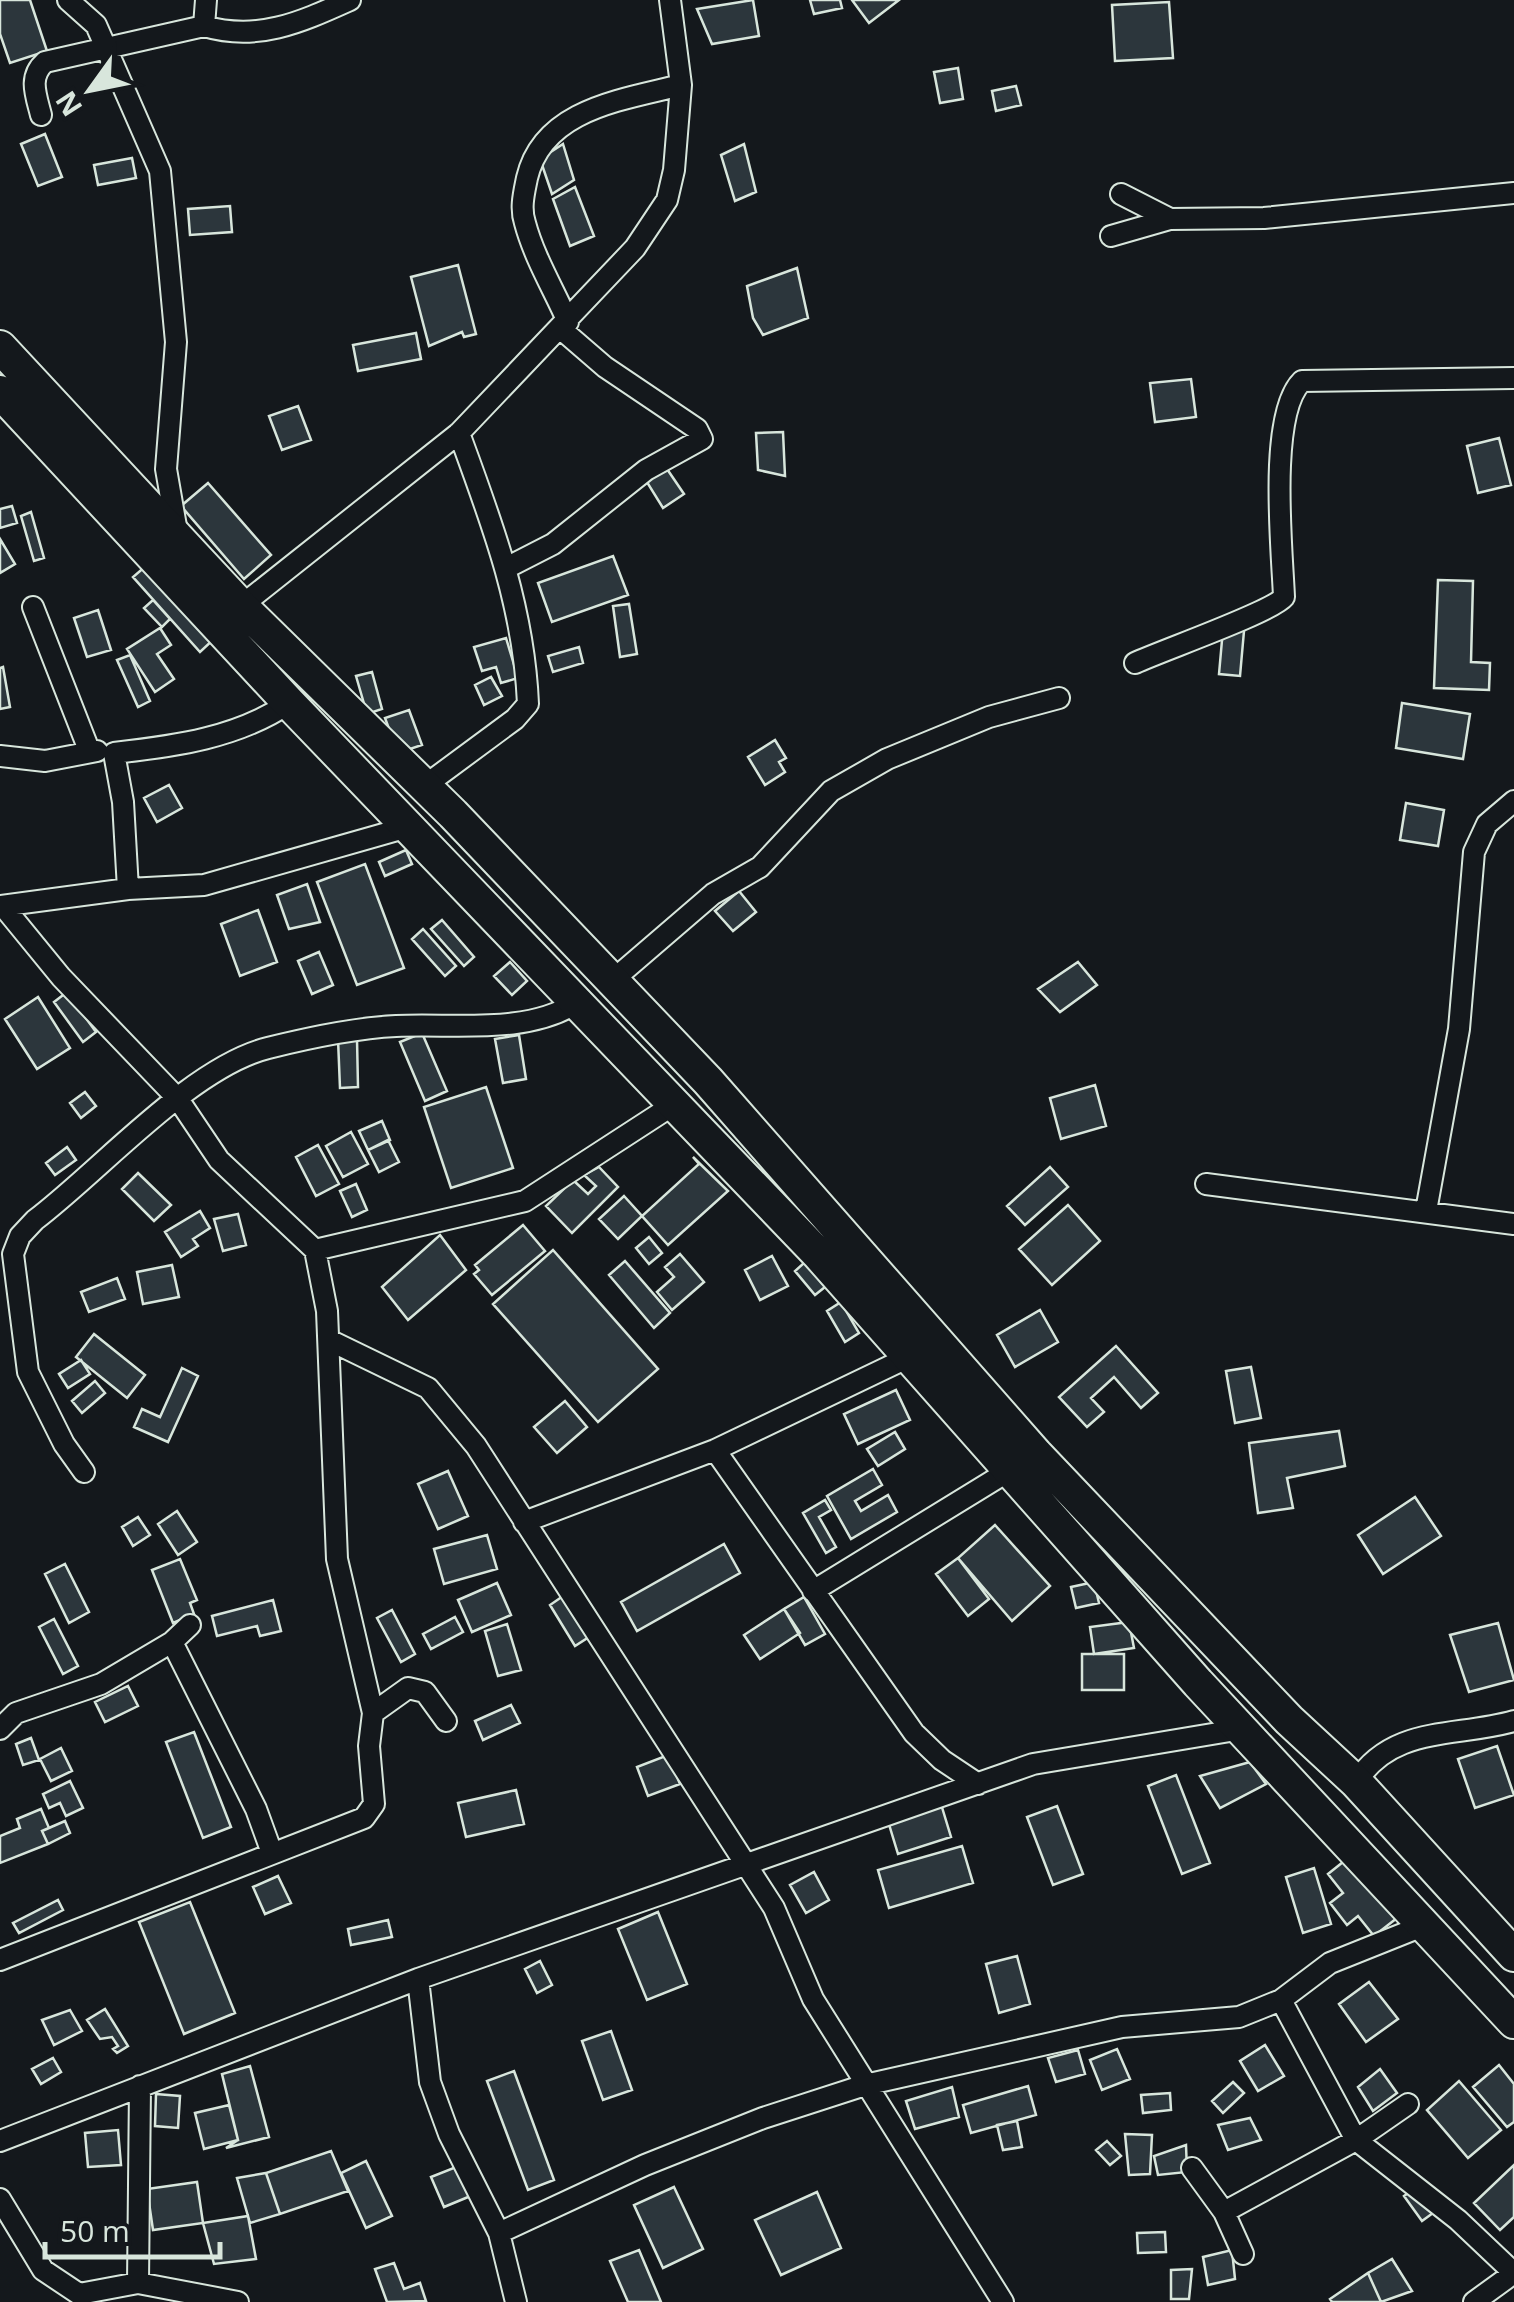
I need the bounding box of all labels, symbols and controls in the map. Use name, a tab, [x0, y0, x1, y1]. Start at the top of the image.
north arrow	[40, 40, 140, 140]
text: N	[46, 84, 90, 124]
scale bar	[45, 2197, 220, 2259]
text: 50 m	[60, 2210, 130, 2251]

